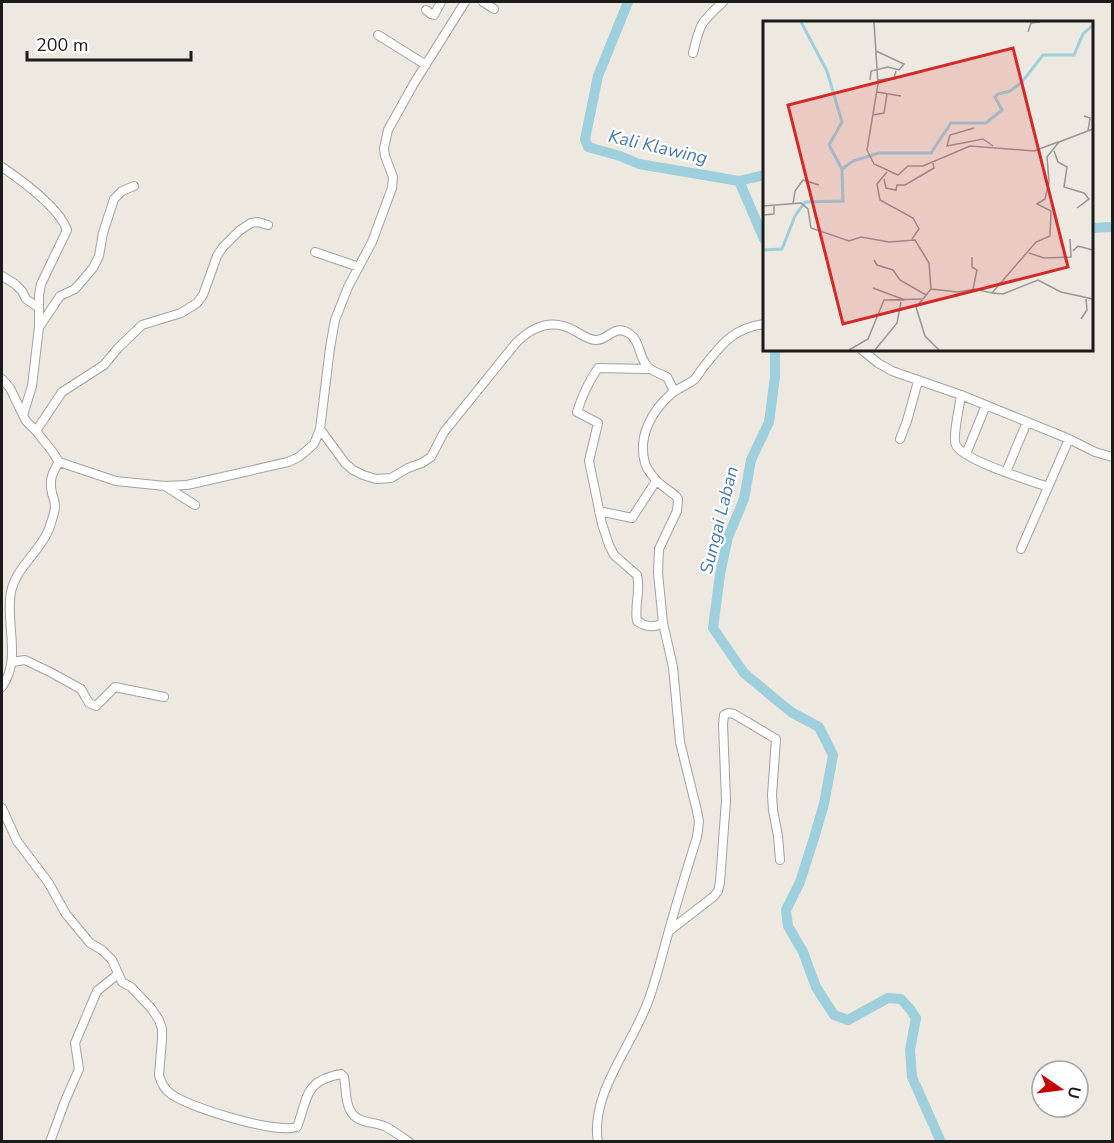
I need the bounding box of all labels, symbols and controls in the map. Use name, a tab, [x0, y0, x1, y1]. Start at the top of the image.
inset map	[763, 21, 1093, 351]
scale bar	[27, 24, 190, 62]
text: 200 m	[36, 33, 88, 57]
water label: Kali Klawing	[606, 124, 710, 170]
water label: Sungai Laban	[694, 464, 744, 576]
north arrow	[1030, 1059, 1090, 1119]
text: U	[1061, 1084, 1086, 1101]

